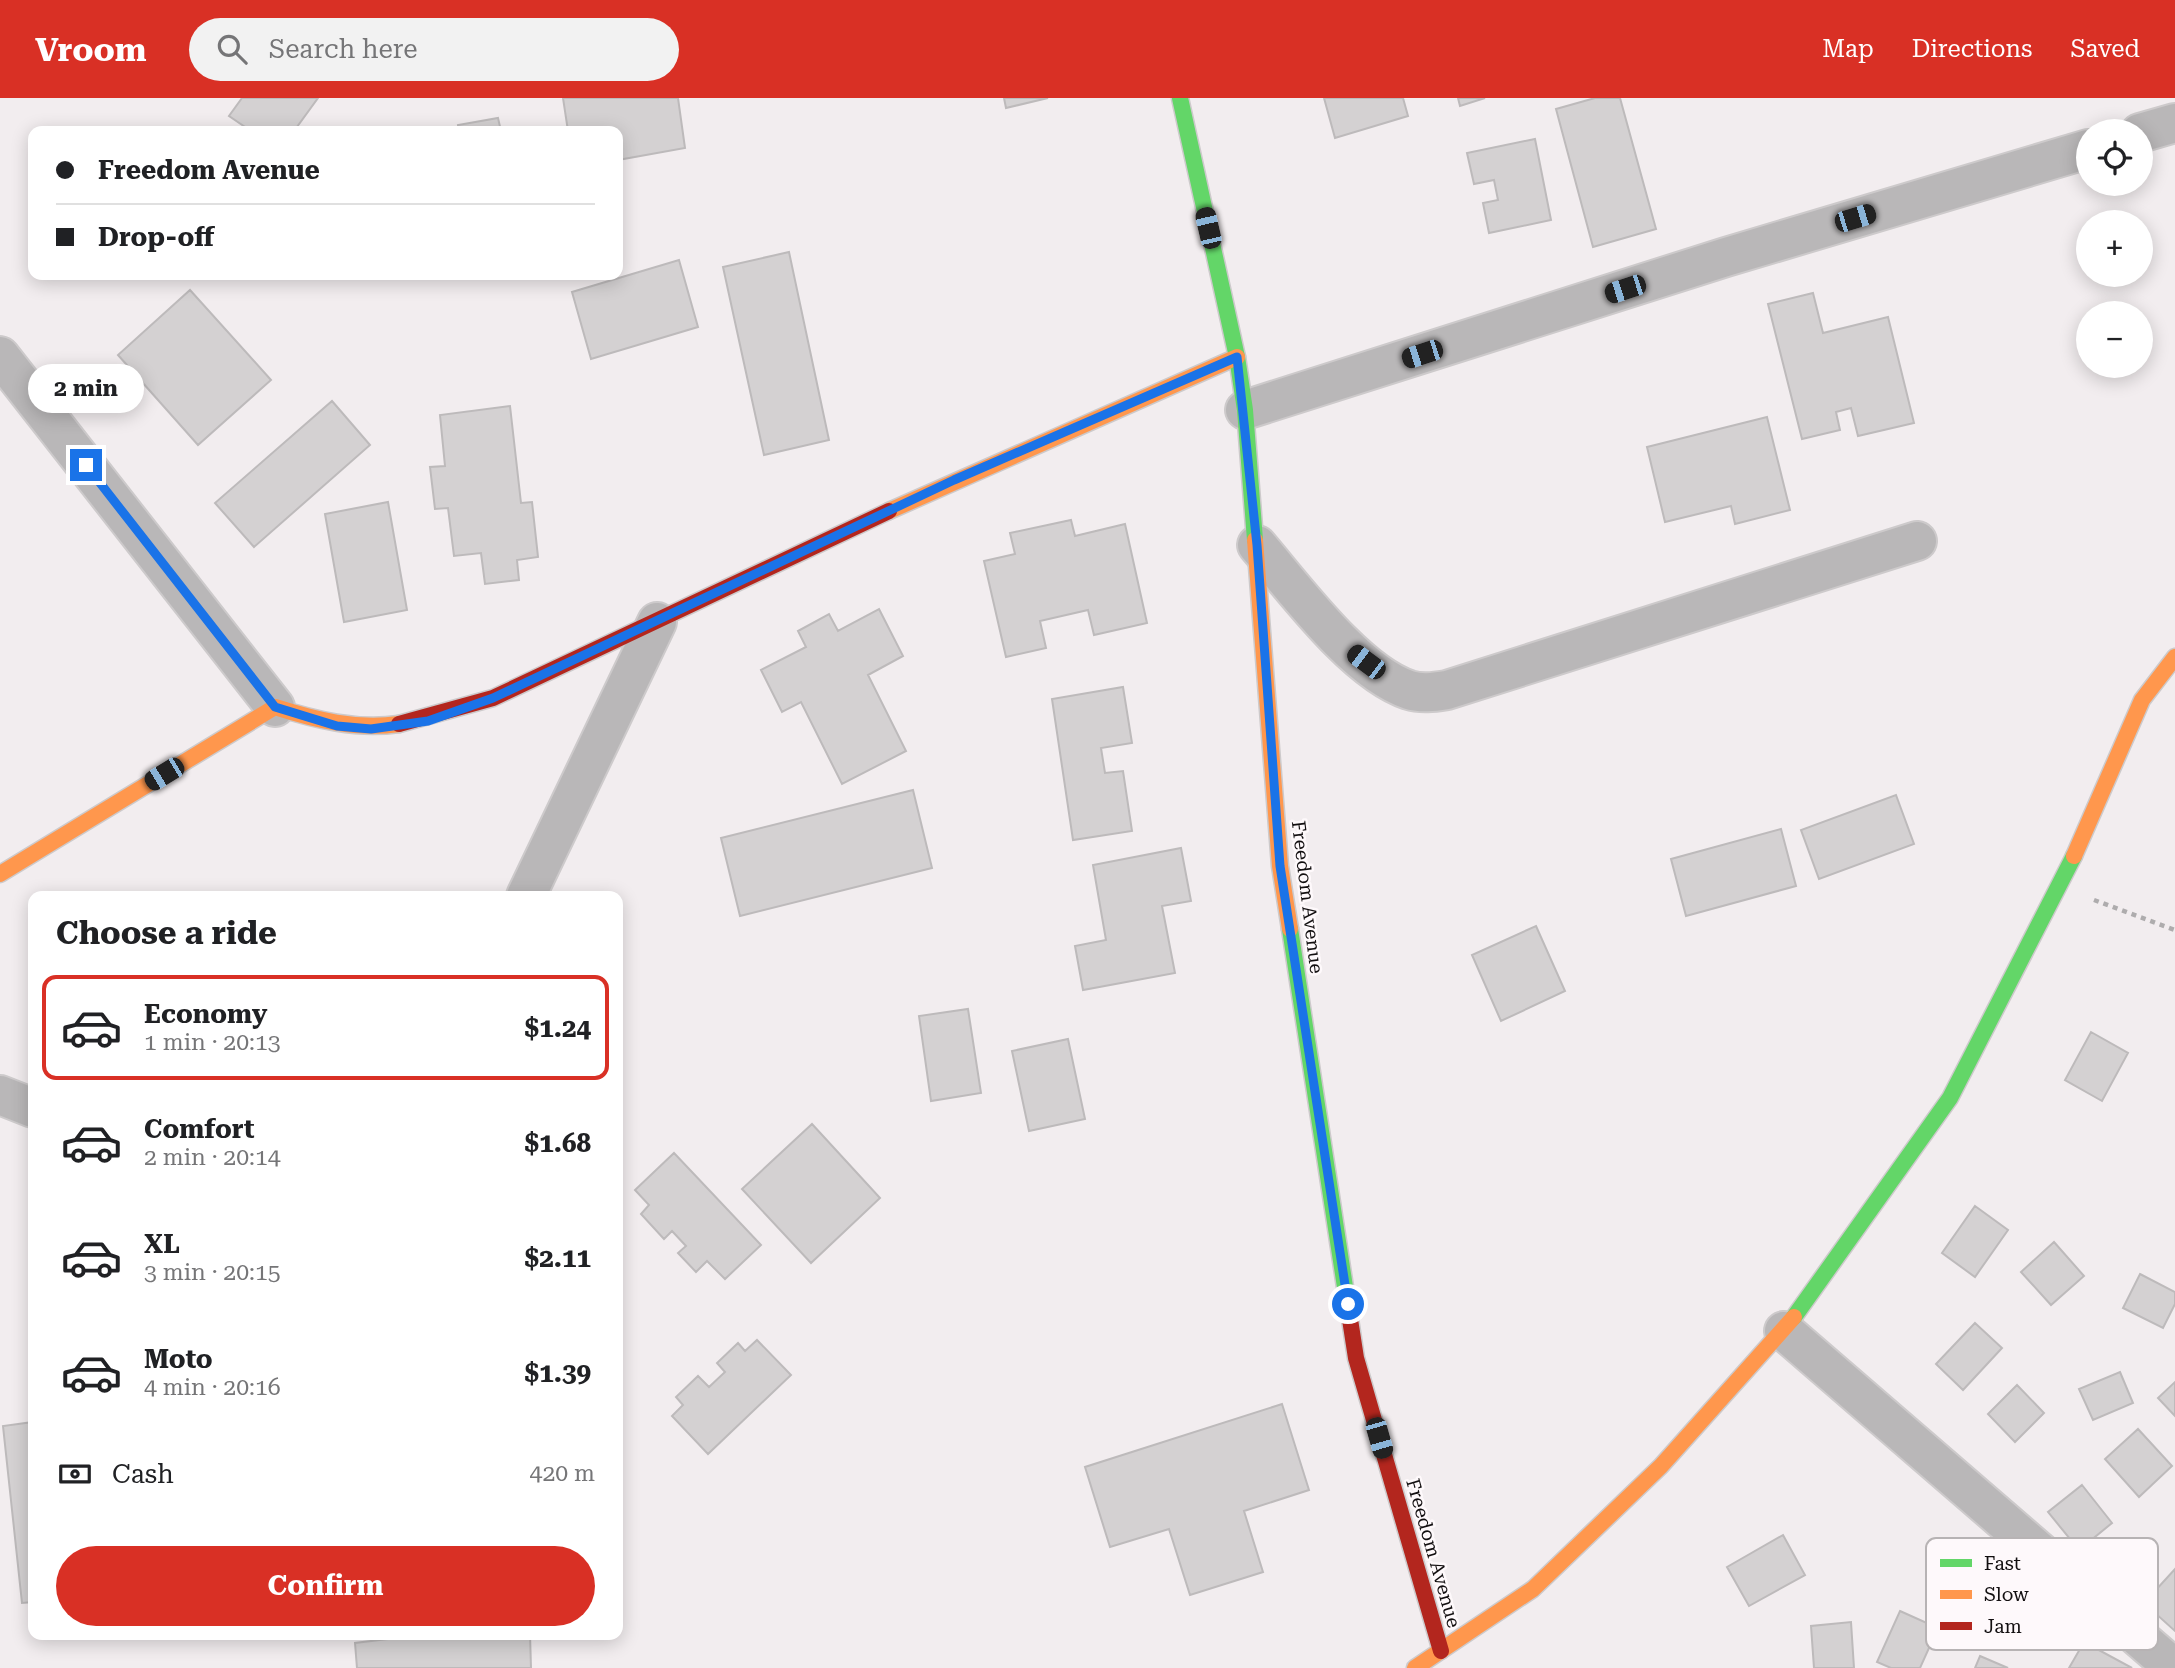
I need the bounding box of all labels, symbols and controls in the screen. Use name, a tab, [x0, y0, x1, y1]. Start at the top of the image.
search box	[189, 18, 679, 81]
text: Vroom	[35, 30, 147, 69]
icon: search	[213, 30, 251, 68]
text: Search here	[269, 34, 418, 64]
text: Map	[1822, 35, 1874, 63]
text: Directions	[1912, 35, 2032, 63]
text: Saved	[2070, 35, 2140, 63]
map controls	[2076, 119, 2153, 378]
button: locate	[2076, 119, 2153, 196]
text: Freedom Avenue	[98, 155, 320, 185]
car	[1832, 202, 1879, 234]
car	[1194, 205, 1223, 251]
button: +	[2076, 210, 2153, 287]
text: Drop-off	[98, 222, 214, 252]
car	[1602, 273, 1649, 305]
button: −	[2076, 301, 2153, 378]
car	[1399, 338, 1446, 370]
callout: 2 min	[28, 364, 144, 412]
text: 2 min	[54, 375, 118, 402]
route end	[70, 449, 102, 481]
car	[1343, 641, 1390, 683]
car	[141, 754, 188, 794]
street label: Freedom Avenue	[1287, 819, 1328, 975]
text: Choose a ride	[56, 914, 277, 952]
icon: car	[60, 996, 123, 1059]
text: Economy	[144, 999, 267, 1029]
text: $1.24	[525, 1013, 591, 1043]
text: 1 min · 20:13	[144, 1029, 281, 1056]
icon: car	[60, 1111, 123, 1174]
text: Comfort	[144, 1114, 254, 1144]
text: $1.68	[525, 1128, 591, 1158]
text: 2 min · 20:14	[144, 1144, 281, 1171]
icon: car	[60, 1226, 123, 1289]
text: XL	[144, 1229, 180, 1259]
text: $2.11	[525, 1243, 591, 1273]
text: 3 min · 20:15	[144, 1259, 281, 1286]
route start	[1332, 1288, 1364, 1320]
icon: car	[60, 1341, 123, 1404]
text: Moto	[144, 1344, 213, 1374]
text: $1.39	[525, 1358, 591, 1388]
text: 4 min · 20:16	[144, 1374, 281, 1401]
car	[1364, 1415, 1395, 1461]
icon: cash	[56, 1455, 94, 1493]
text: Cash	[112, 1459, 174, 1489]
text: 420 m	[530, 1460, 595, 1487]
street label: Freedom Avenue	[1401, 1476, 1466, 1630]
legend	[1926, 1538, 2158, 1650]
button: Confirm	[56, 1546, 595, 1626]
text: Fast	[1984, 1552, 2021, 1575]
text: Slow	[1984, 1583, 2029, 1606]
text: Jam	[1984, 1615, 2022, 1638]

